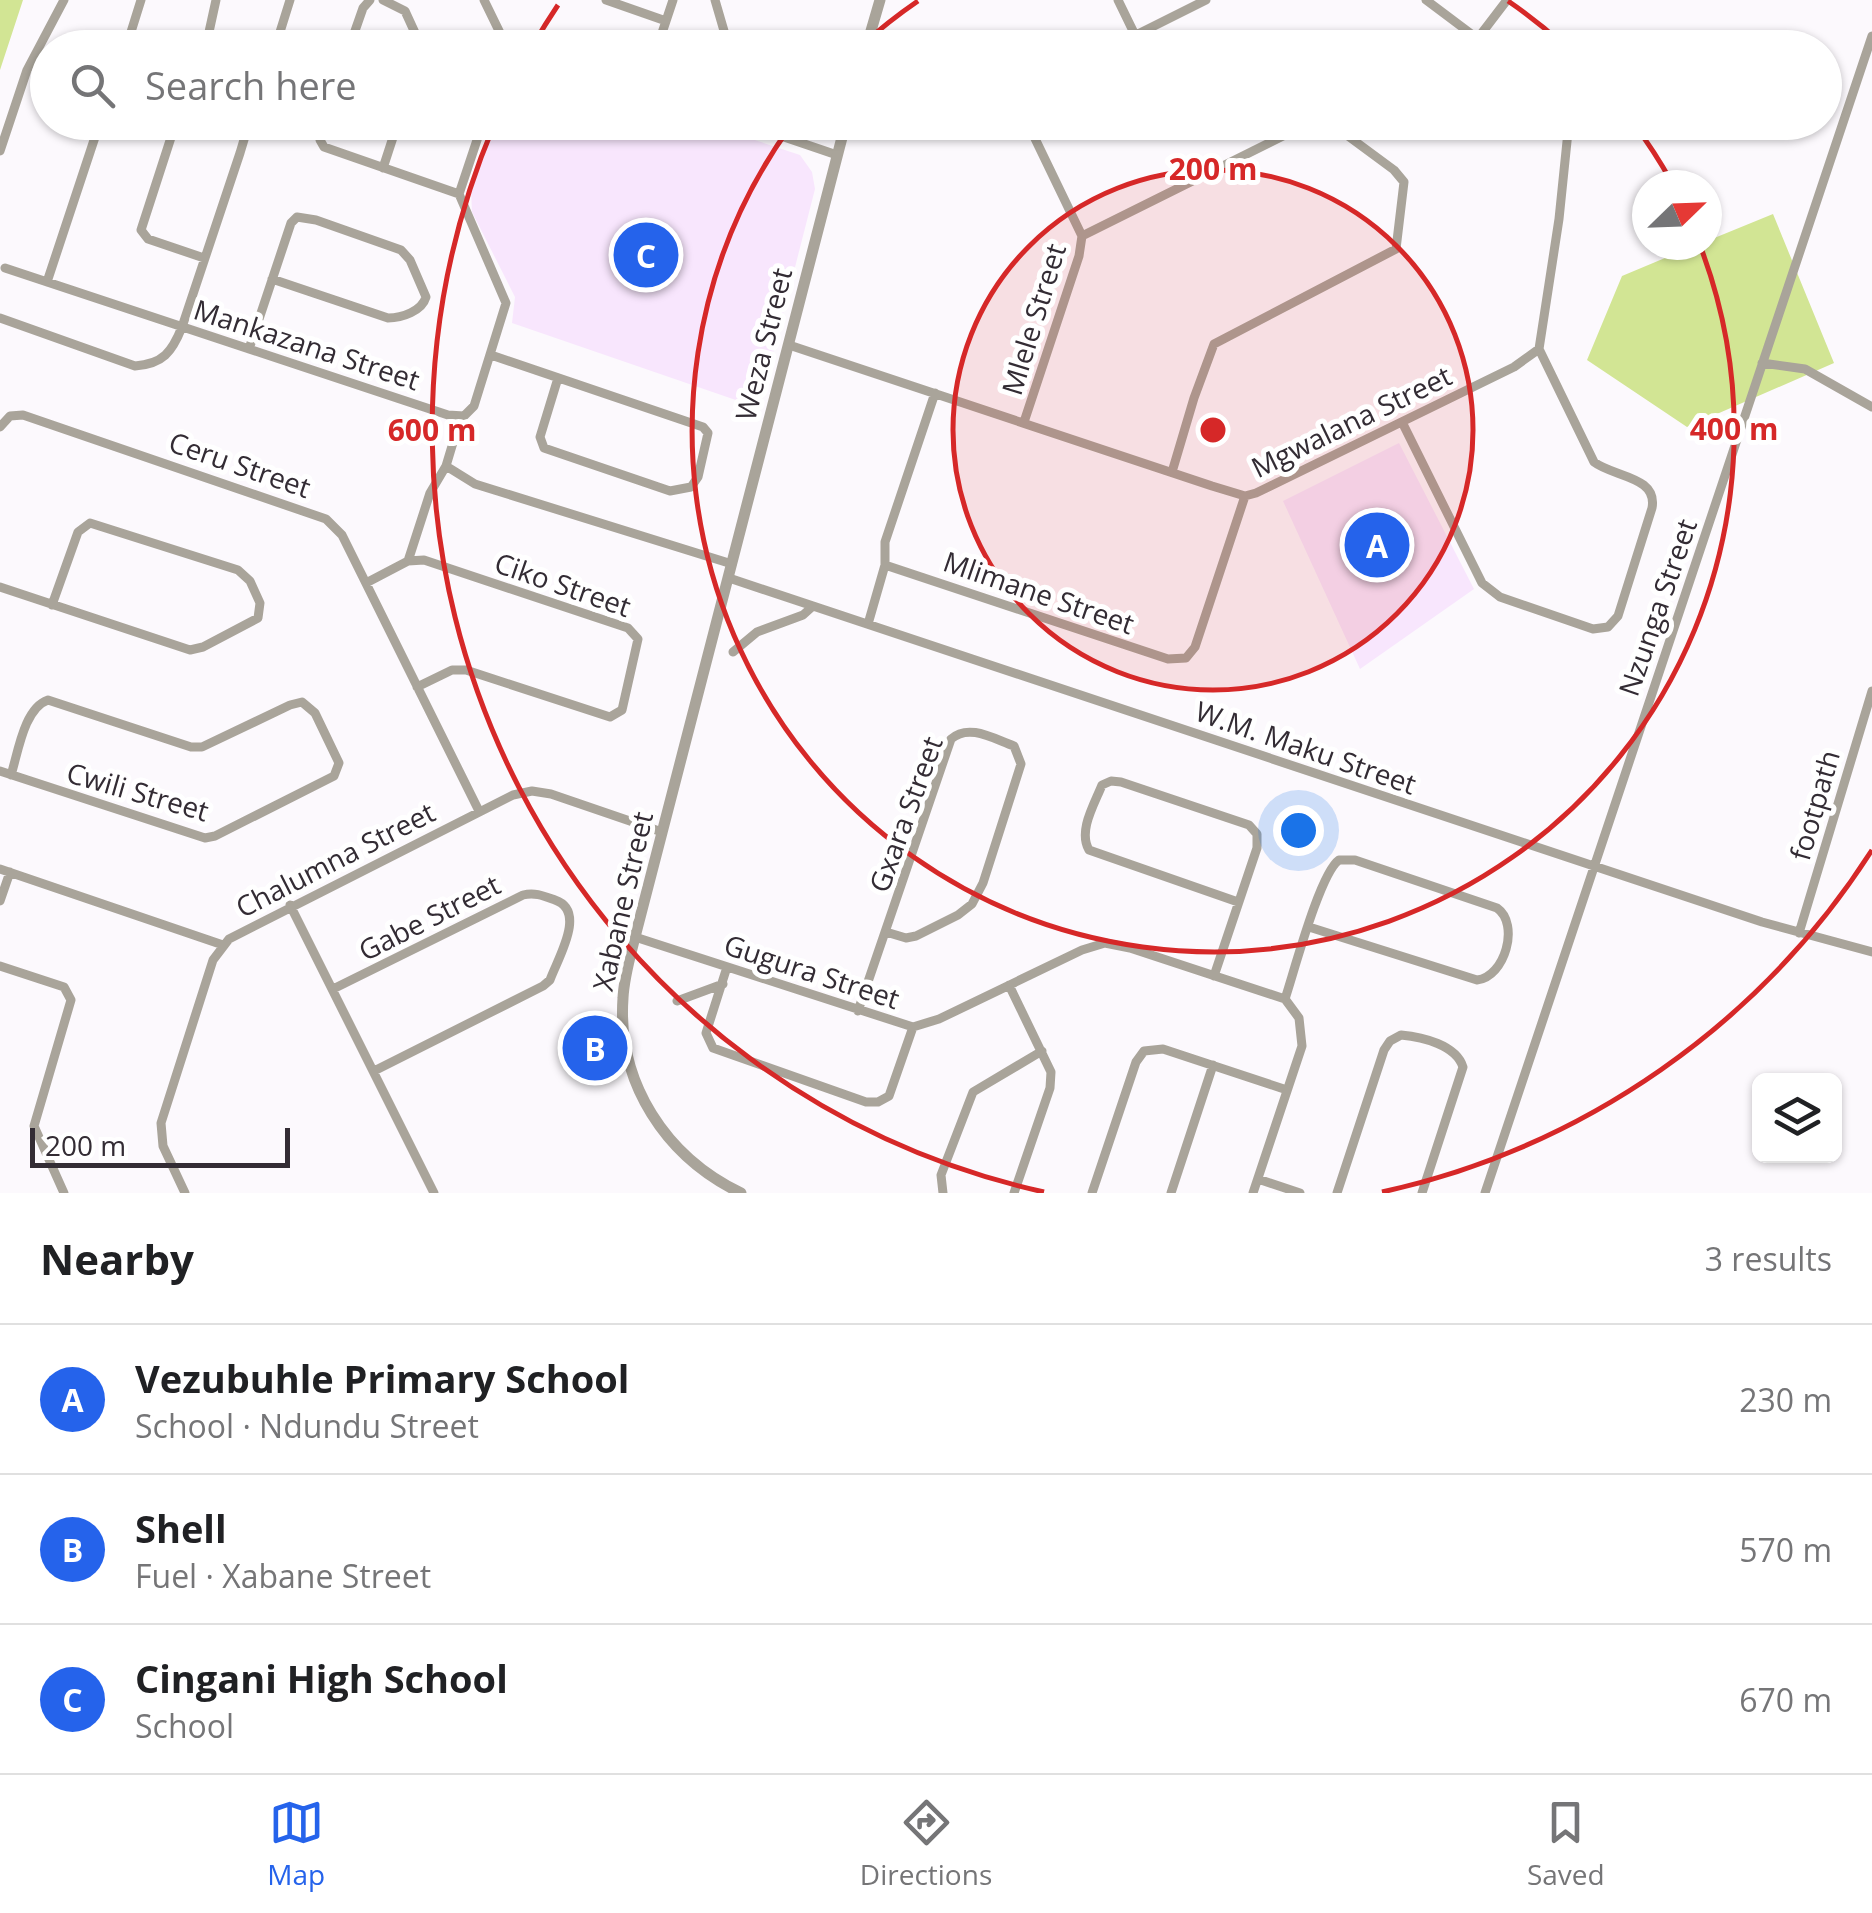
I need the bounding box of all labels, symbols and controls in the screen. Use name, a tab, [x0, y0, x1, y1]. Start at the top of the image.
search box	[30, 30, 1842, 140]
icon: search	[65, 58, 120, 113]
text: Search here	[145, 59, 357, 111]
text: 200 m	[1169, 148, 1257, 189]
north arrow	[1632, 170, 1722, 260]
pin: C	[614, 218, 678, 292]
street label: Mlele Street	[992, 239, 1074, 399]
street label: Weza Street	[726, 264, 800, 424]
street label: Mankazana Street	[189, 290, 425, 398]
street label: Mgwalana Street	[1244, 356, 1458, 486]
text: 400 m	[1690, 408, 1778, 449]
text: 600 m	[388, 409, 476, 450]
centre of rings	[1195, 412, 1231, 448]
street label: Ceru Street	[164, 422, 316, 506]
pin: A	[1344, 508, 1410, 582]
street label: Nzunga Street	[1609, 513, 1705, 701]
street label: Mlimane Street	[939, 542, 1139, 642]
street label: Ciko Street	[490, 543, 636, 625]
street label: W.M. Maku Street	[1191, 691, 1421, 803]
street label: Gxara Street	[859, 731, 951, 897]
street label: footpath	[1780, 745, 1848, 865]
street label: Cwili Street	[63, 753, 213, 829]
street label: Chalumna Street	[229, 792, 441, 926]
your location	[1273, 805, 1324, 856]
street label: Xabane Street	[583, 808, 661, 994]
street label: Gabe Street	[352, 865, 506, 969]
street label: Gugura Street	[719, 925, 905, 1017]
pin: B	[562, 1010, 628, 1086]
map controls	[1752, 1073, 1842, 1163]
button: layers	[1752, 1073, 1842, 1163]
scale bar	[30, 1123, 290, 1168]
text: 200 m	[45, 1126, 126, 1164]
text: Nearby	[40, 1230, 194, 1287]
text: 3 results	[1705, 1237, 1832, 1280]
text: Vezubuhle Primary School	[135, 1352, 629, 1404]
text: A	[61, 1378, 84, 1421]
text: 230 m	[1739, 1378, 1832, 1421]
text: School · Ndundu Street	[135, 1404, 479, 1447]
text: Shell	[135, 1502, 227, 1554]
text: B	[62, 1528, 83, 1571]
text: 570 m	[1739, 1528, 1832, 1571]
text: Fuel · Xabane Street	[135, 1554, 431, 1597]
text: Cingani High School	[135, 1652, 508, 1704]
text: C	[62, 1678, 83, 1721]
text: 670 m	[1739, 1678, 1832, 1721]
text: School	[135, 1704, 234, 1747]
tab: Map	[267, 1795, 325, 1893]
tab: Directions	[860, 1795, 992, 1893]
tab: Saved	[1527, 1795, 1605, 1893]

